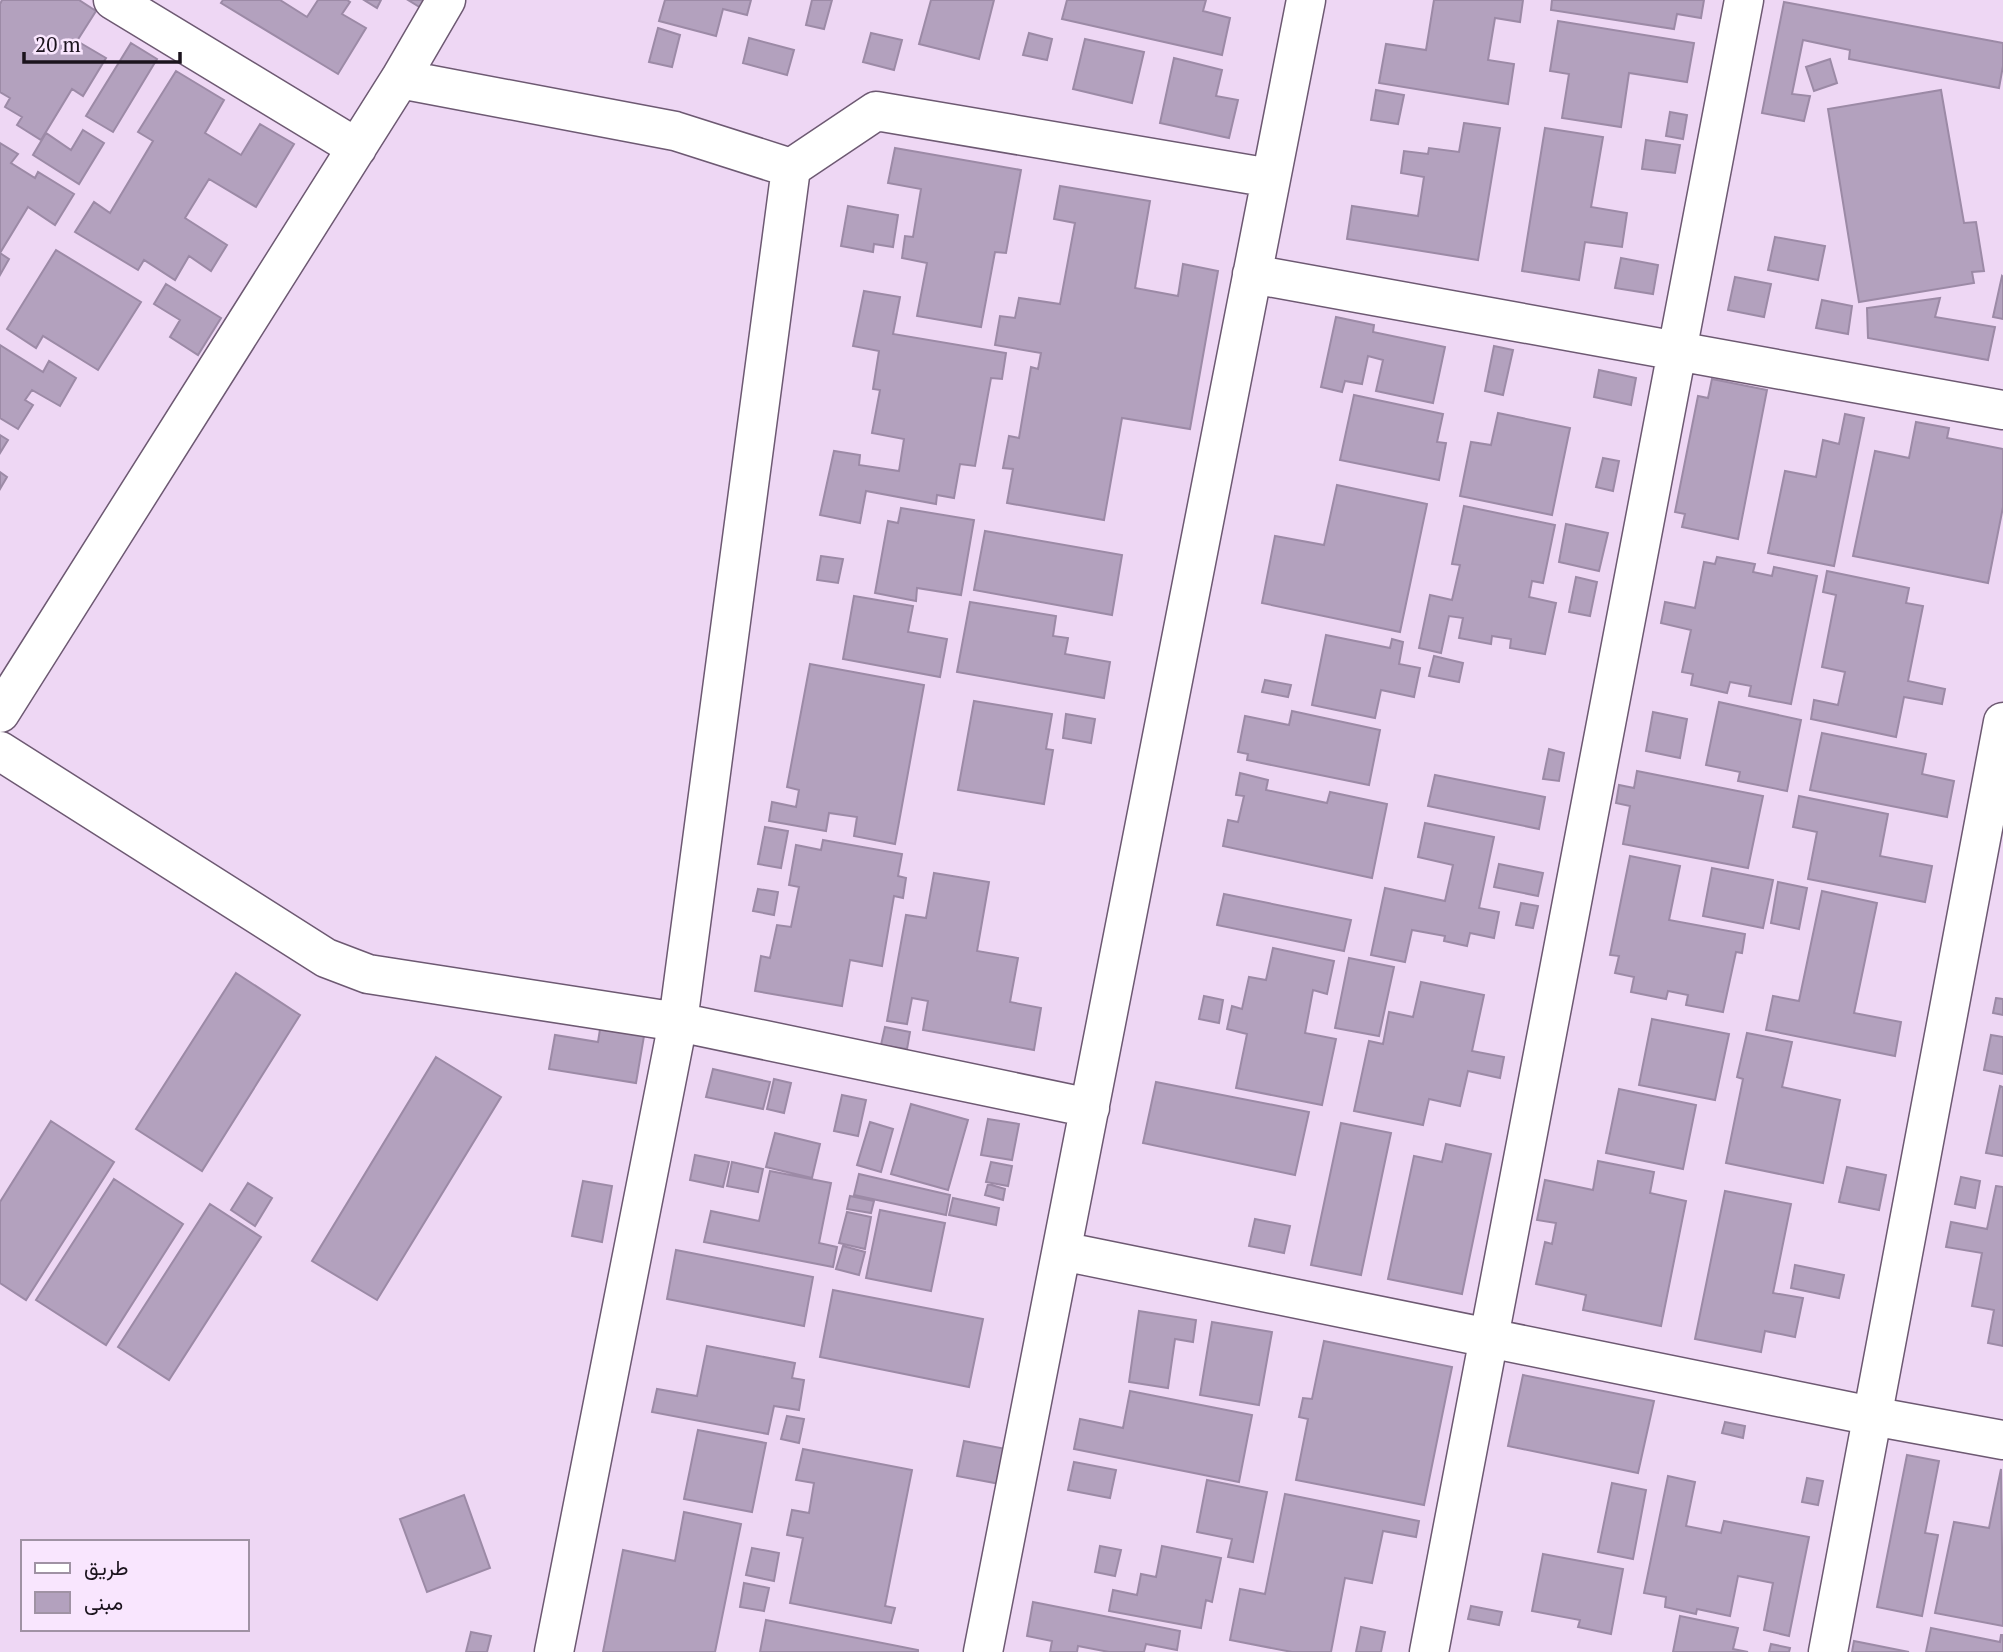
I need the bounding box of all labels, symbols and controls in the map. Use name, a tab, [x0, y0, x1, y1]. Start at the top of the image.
scale bar	[24, 21, 180, 65]
text: 20 m	[35, 30, 81, 58]
legend	[21, 1540, 248, 1631]
text: طريق	[84, 1553, 129, 1581]
text: مبنى	[84, 1588, 123, 1616]

